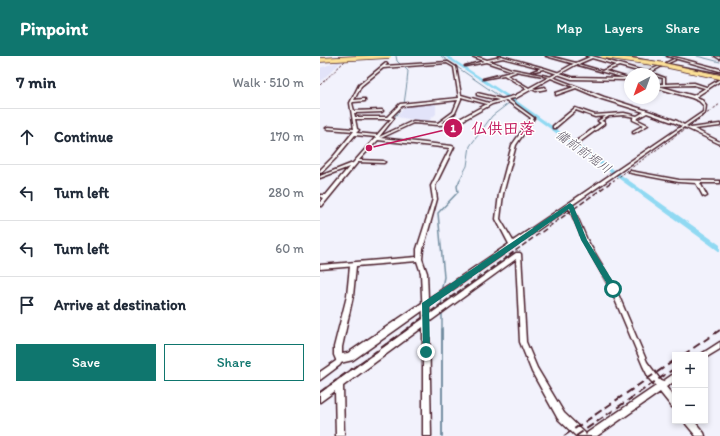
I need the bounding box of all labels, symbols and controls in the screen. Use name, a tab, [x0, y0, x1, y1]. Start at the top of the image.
text: Pinpoint	[20, 17, 88, 40]
text: Map	[557, 20, 582, 37]
text: Layers	[604, 20, 643, 37]
text: Share	[665, 20, 700, 37]
north arrow	[624, 68, 660, 104]
text: 7 min	[16, 72, 56, 92]
text: Walk · 510 m	[233, 75, 304, 90]
callout: 仏供田落	[443, 114, 543, 142]
text: 仏供田落	[471, 119, 535, 138]
text: 1	[450, 121, 456, 135]
icon: ahead	[16, 126, 38, 148]
water label: 備前前堀川	[553, 126, 614, 177]
text: Continue	[54, 128, 113, 146]
text: 170 m	[270, 129, 304, 144]
icon: left	[16, 182, 38, 204]
text: Turn left	[54, 184, 109, 202]
text: 280 m	[268, 185, 304, 200]
icon: left	[16, 238, 38, 260]
text: Turn left	[54, 240, 109, 258]
text: 60 m	[275, 241, 304, 256]
route start	[604, 280, 622, 298]
icon: arrive	[16, 294, 38, 316]
text: Arrive at destination	[54, 296, 186, 314]
route end	[417, 343, 435, 361]
button: Save	[16, 344, 156, 381]
button: Share	[164, 344, 304, 381]
map controls	[672, 352, 708, 424]
button: +	[672, 352, 708, 388]
button: −	[672, 388, 708, 424]

